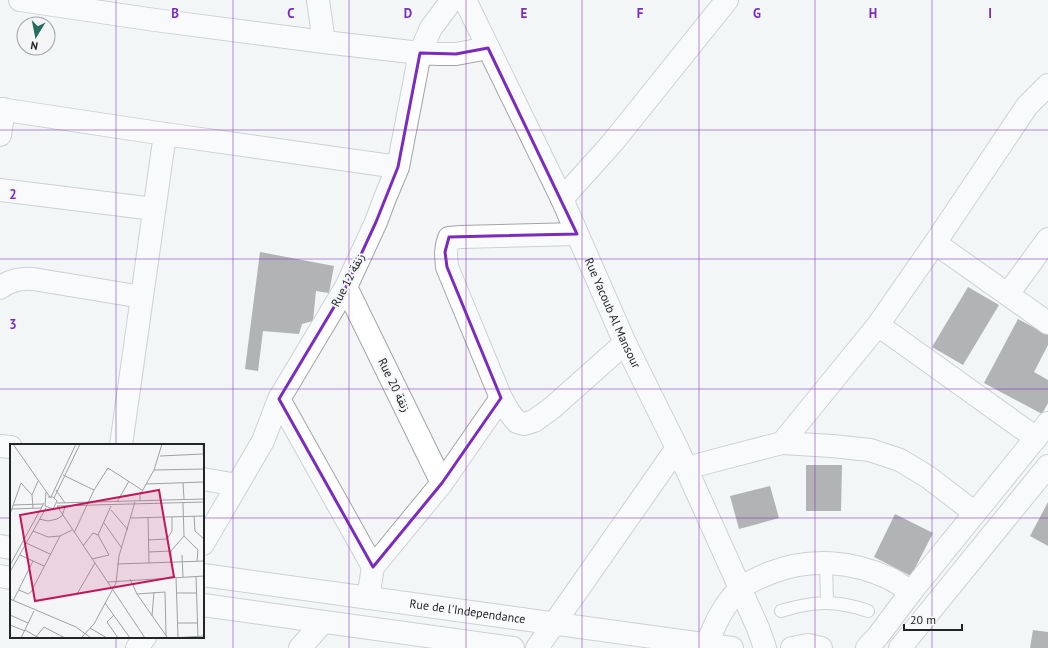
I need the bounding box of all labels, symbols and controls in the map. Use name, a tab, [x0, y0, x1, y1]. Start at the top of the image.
text: B	[171, 5, 179, 22]
text: C	[287, 5, 295, 22]
text: D	[404, 5, 412, 22]
text: E	[521, 5, 528, 22]
text: F	[637, 5, 644, 22]
text: G	[753, 5, 761, 22]
text: H	[869, 5, 877, 22]
text: I	[988, 5, 992, 22]
north arrow	[16, 16, 56, 56]
text: N	[29, 38, 39, 53]
text: 2	[9, 186, 17, 203]
street label: Rue 12 زنقة	[328, 250, 367, 309]
street label: Rue Yacoub Al Mansour	[582, 255, 644, 370]
text: 3	[9, 316, 17, 333]
street label: Rue 20 زنقة	[375, 355, 414, 414]
inset map	[10, 444, 204, 638]
street label: Rue de l'Independance	[409, 596, 526, 626]
scale bar	[904, 606, 962, 632]
text: 20 m	[910, 612, 936, 627]

